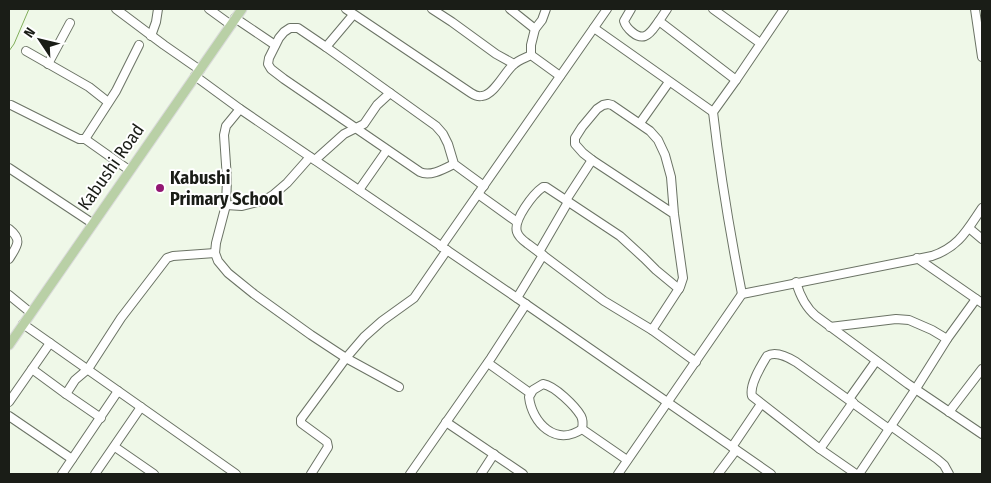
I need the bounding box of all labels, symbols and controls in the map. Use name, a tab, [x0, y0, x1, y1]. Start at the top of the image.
north arrow	[15, 15, 65, 65]
text: N	[20, 25, 39, 41]
street label: Kabushi Road	[73, 120, 149, 214]
place label: Kabushi Primary School	[170, 167, 283, 210]
marker: Kabushi Primary School	[154, 182, 166, 194]

